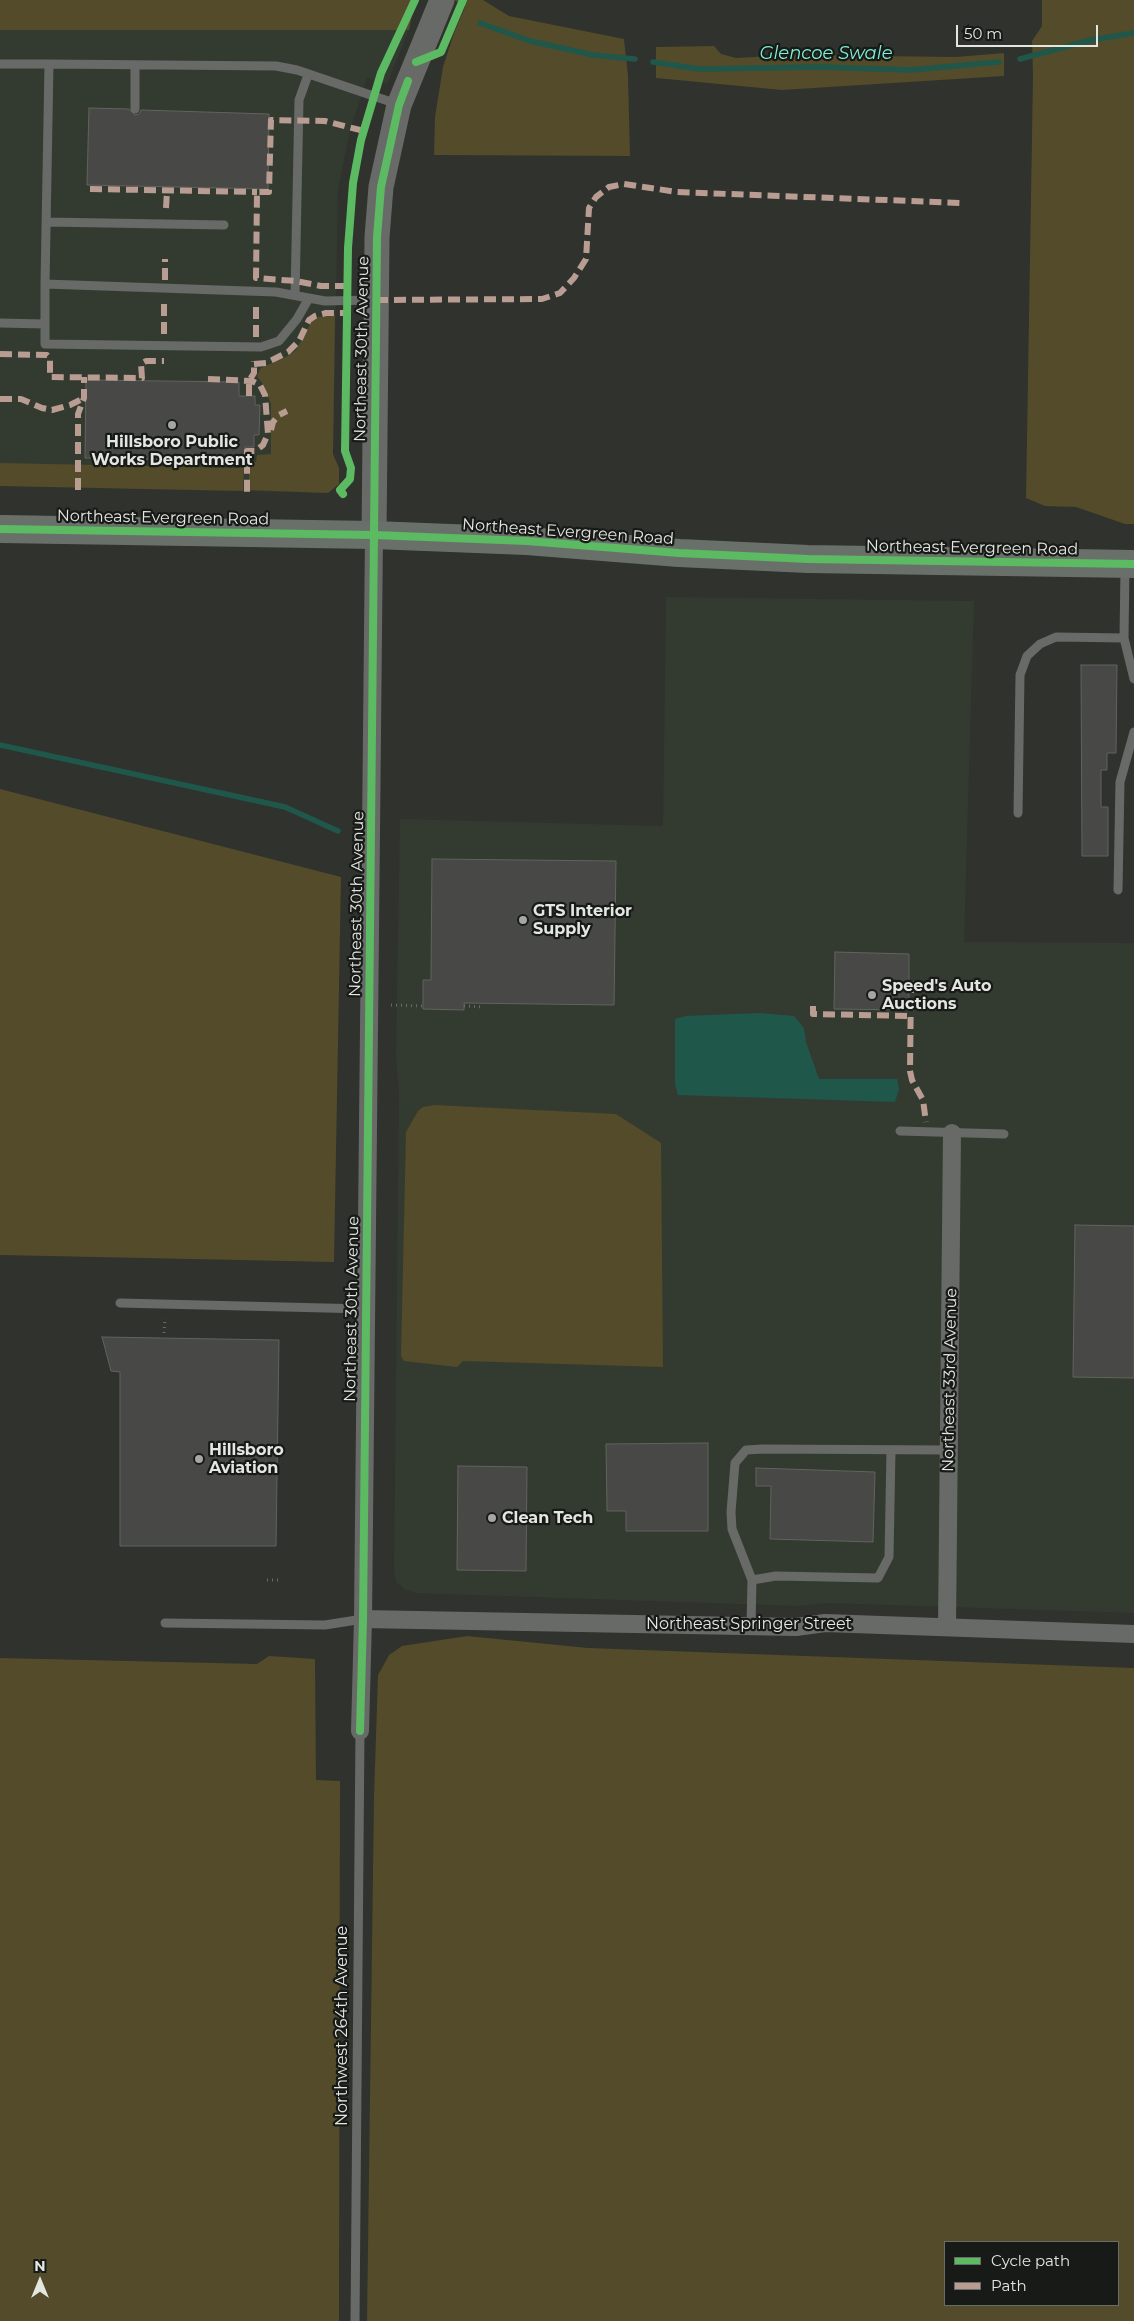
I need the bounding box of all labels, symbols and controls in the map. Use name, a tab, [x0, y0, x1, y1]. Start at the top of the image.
scale bar	[959, 15, 1102, 47]
text: 50 m	[964, 24, 1002, 43]
water label: Glencoe Swale	[759, 43, 893, 65]
street label: Northeast 30th Avenue	[351, 256, 373, 442]
marker: Hillsboro Public Works Department	[166, 419, 178, 431]
place label: Hillsboro Public Works Department	[91, 432, 253, 470]
street label: Northeast Evergreen Road	[57, 507, 269, 529]
street label: Northeast Evergreen Road	[461, 515, 675, 549]
street label: Northeast Evergreen Road	[866, 537, 1078, 559]
street label: Northeast 30th Avenue	[346, 811, 368, 997]
place label: GTS Interior Supply	[533, 901, 632, 939]
marker: GTS Interior Supply	[517, 914, 529, 926]
place label: Speed's Auto Auctions	[882, 976, 991, 1014]
marker: Speed's Auto Auctions	[866, 989, 878, 1001]
street label: Northeast 30th Avenue	[341, 1216, 363, 1402]
street label: Northeast 33rd Avenue	[939, 1288, 961, 1472]
place label: Hillsboro Aviation	[209, 1440, 284, 1478]
marker: Hillsboro Aviation	[193, 1453, 205, 1465]
place label: Clean Tech	[502, 1508, 593, 1528]
marker: Clean Tech	[486, 1512, 498, 1524]
street label: Northeast Springer Street	[646, 1614, 852, 1634]
street label: Northwest 264th Avenue	[332, 1926, 352, 2126]
legend	[944, 2241, 1119, 2306]
text: Cycle path	[991, 2251, 1070, 2270]
north arrow	[15, 2256, 65, 2306]
text: N	[34, 2257, 46, 2275]
text: Path	[991, 2276, 1027, 2295]

